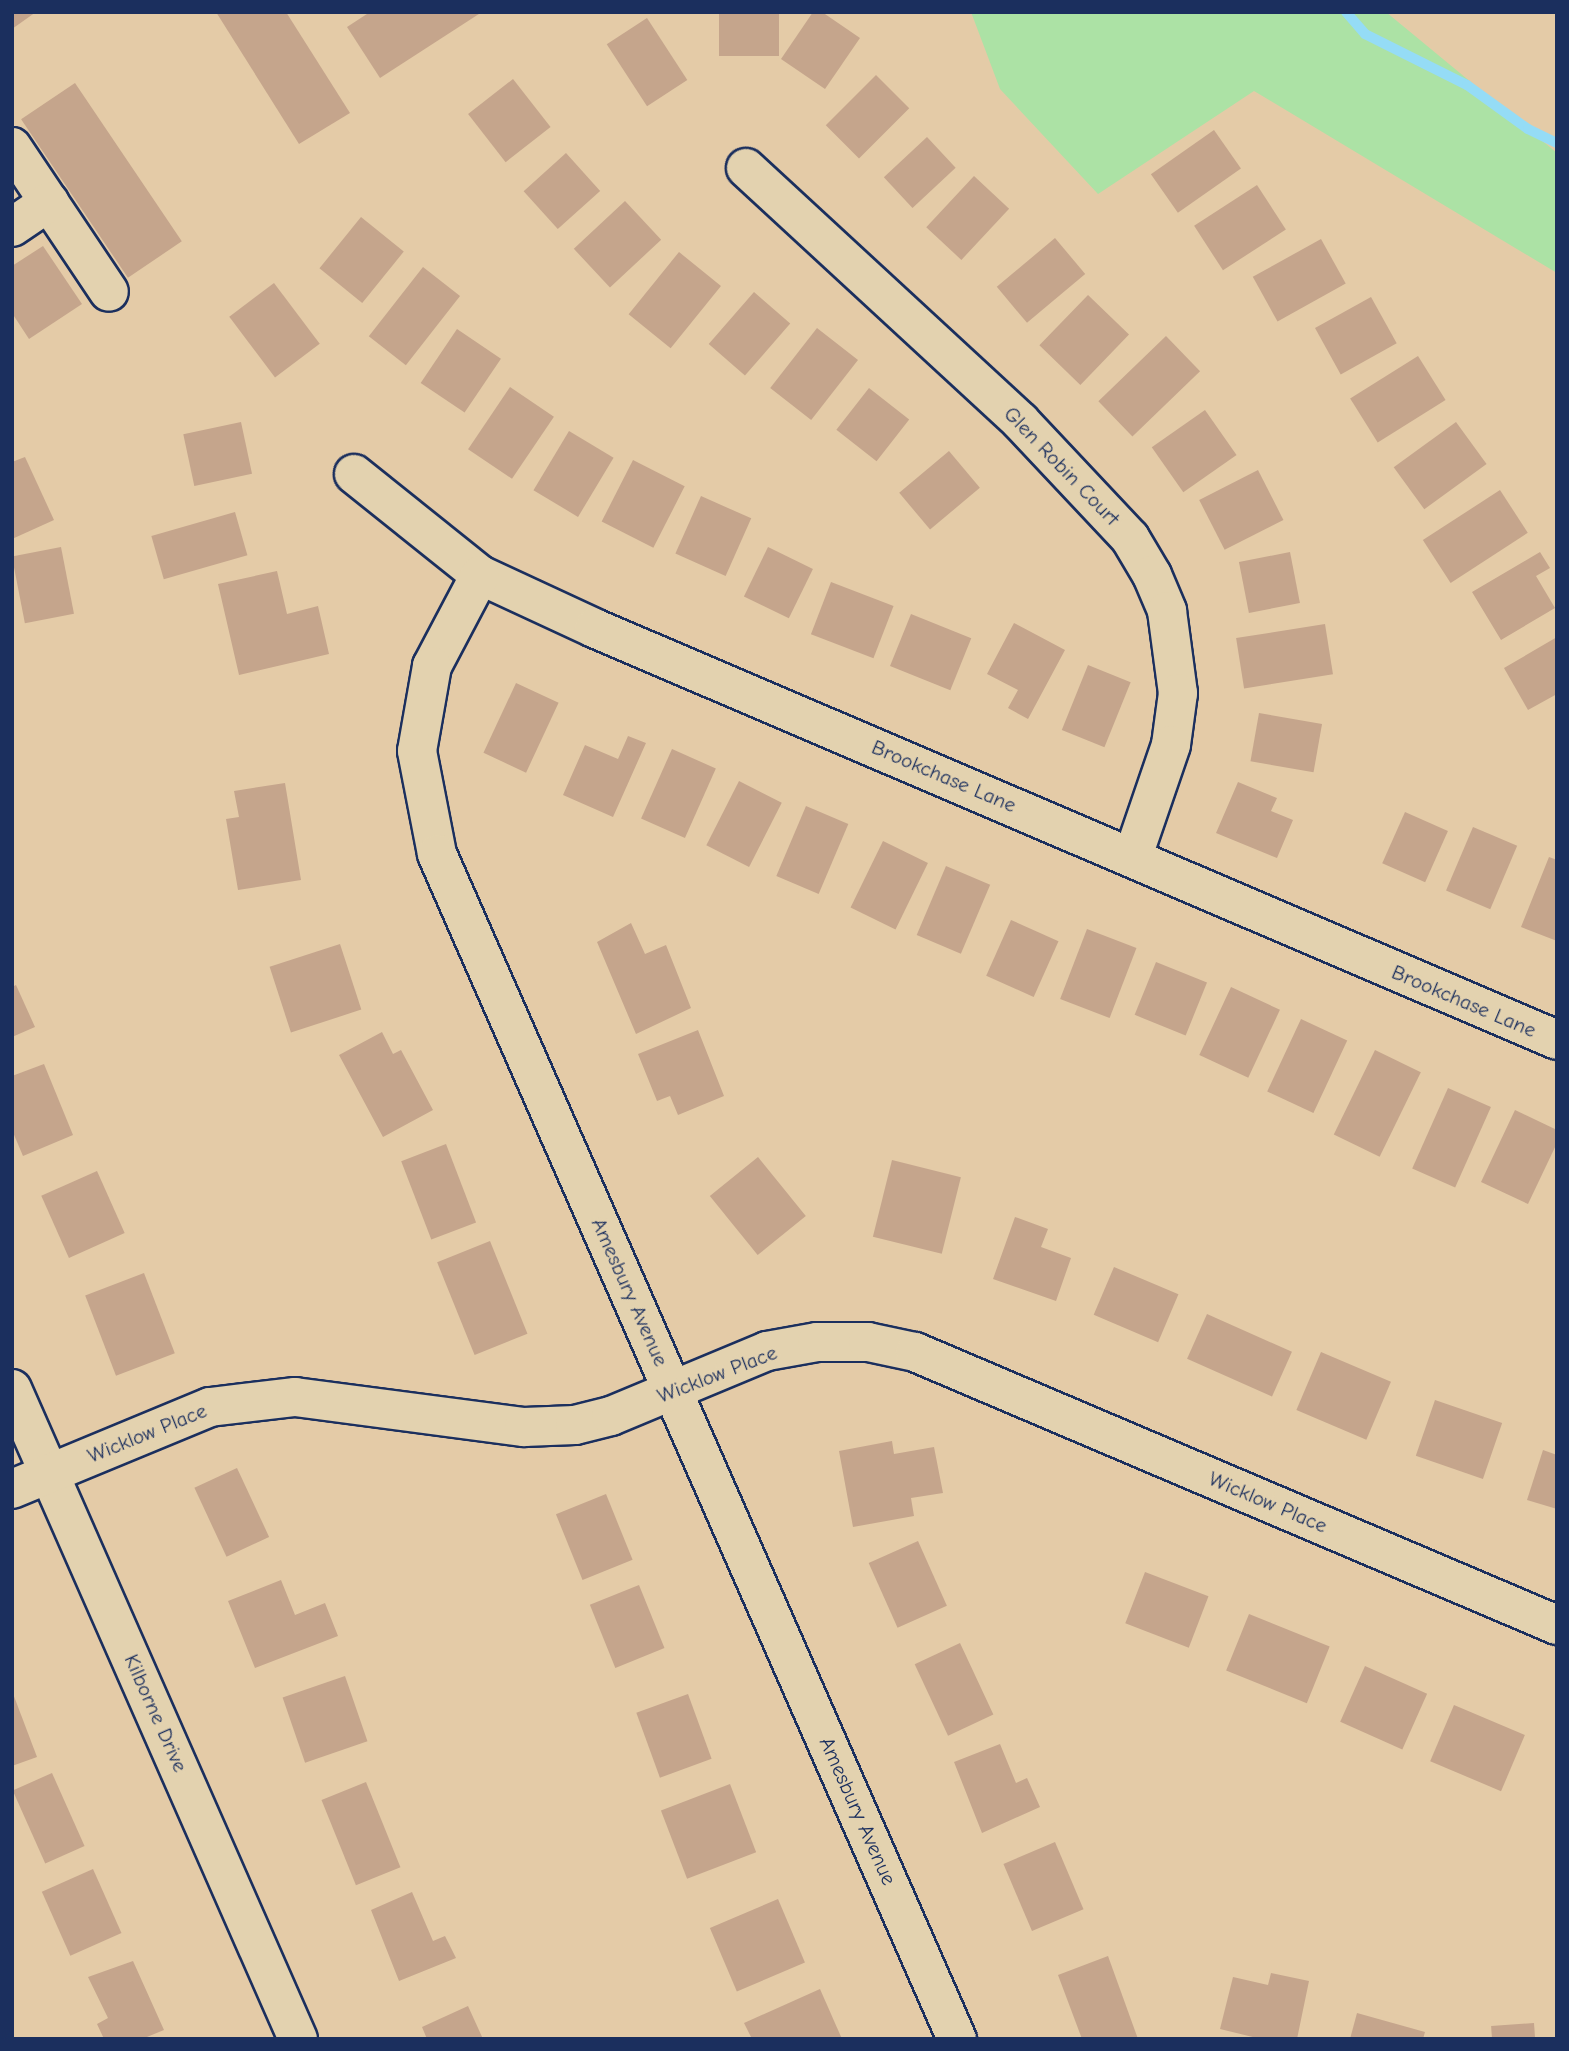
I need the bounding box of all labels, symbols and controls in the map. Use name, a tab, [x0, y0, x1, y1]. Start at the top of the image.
street label: Glen Robin Court	[999, 401, 1125, 531]
street label: Brookchase Lane	[868, 734, 1020, 818]
street label: Brookchase Lane	[1388, 959, 1540, 1043]
street label: Amesbury Avenue	[586, 1214, 674, 1370]
street label: Wicklow Place	[654, 1340, 780, 1408]
street label: Wicklow Place	[84, 1398, 210, 1468]
street label: Wicklow Place	[1205, 1466, 1331, 1538]
street label: Kilborne Drive	[119, 1650, 193, 1776]
street label: Amesbury Avenue	[814, 1733, 902, 1889]

